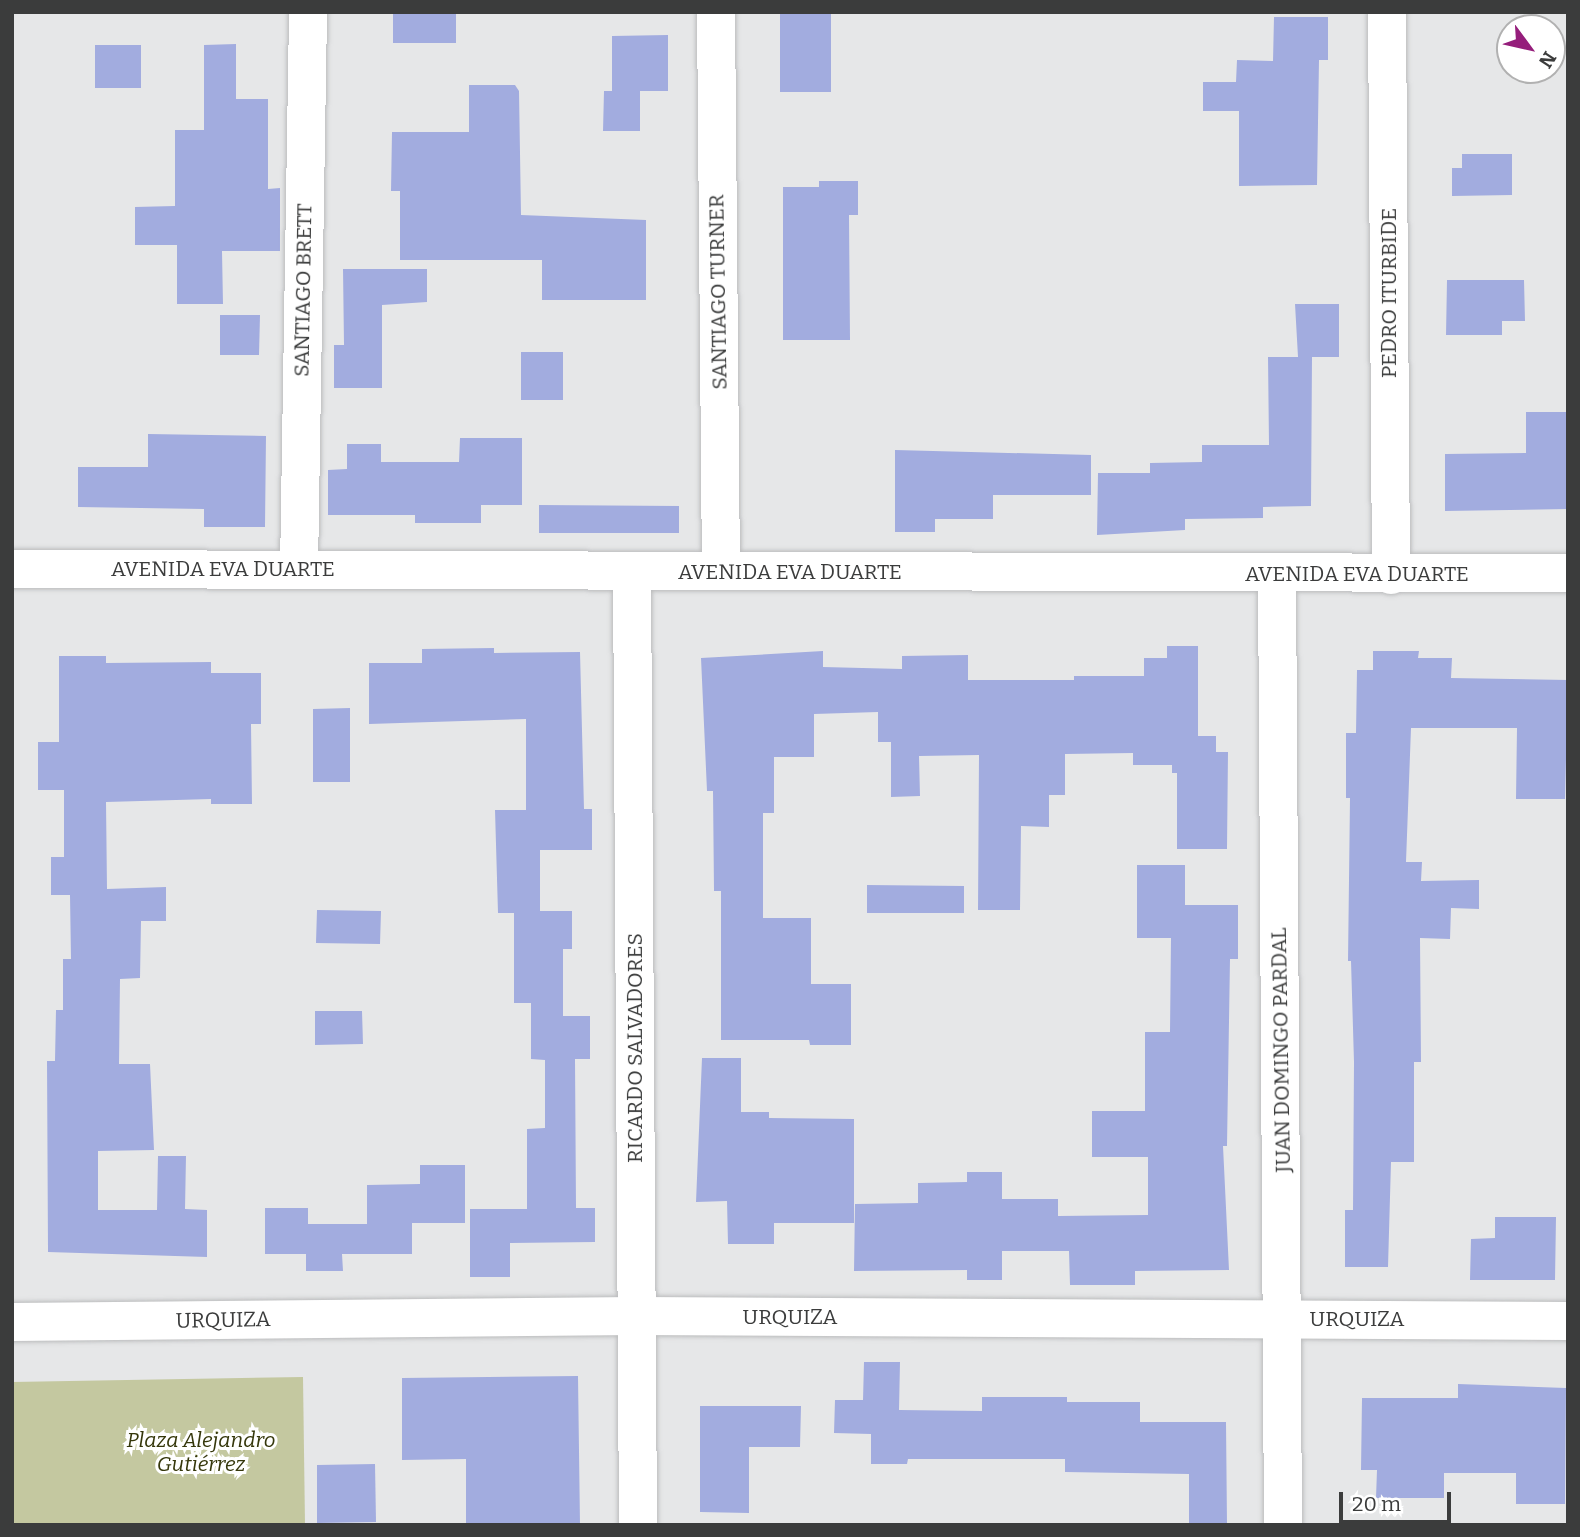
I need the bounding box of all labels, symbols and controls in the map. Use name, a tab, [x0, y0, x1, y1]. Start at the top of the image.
north arrow	[1496, 14, 1566, 84]
text: N	[1534, 47, 1561, 72]
street label: SANTIAGO TURNER	[704, 194, 732, 390]
street label: SANTIAGO BRETT	[289, 203, 317, 377]
street label: PEDRO ITURBIDE	[1376, 208, 1402, 378]
street label: AVENIDA EVA DUARTE	[111, 556, 335, 582]
street label: AVENIDA EVA DUARTE	[678, 559, 902, 585]
street label: AVENIDA EVA DUARTE	[1245, 561, 1469, 587]
street label: JUAN DOMINGO PARDAL	[1266, 927, 1296, 1173]
street label: RICARDO SALVADORES	[622, 933, 648, 1163]
street label: URQUIZA	[743, 1304, 837, 1330]
street label: URQUIZA	[1310, 1306, 1404, 1332]
street label: URQUIZA	[175, 1307, 271, 1333]
park label: Plaza Alejandro Gutiérrez	[127, 1427, 275, 1477]
scale bar	[1342, 1478, 1454, 1522]
text: 20 m	[1352, 1491, 1401, 1517]

